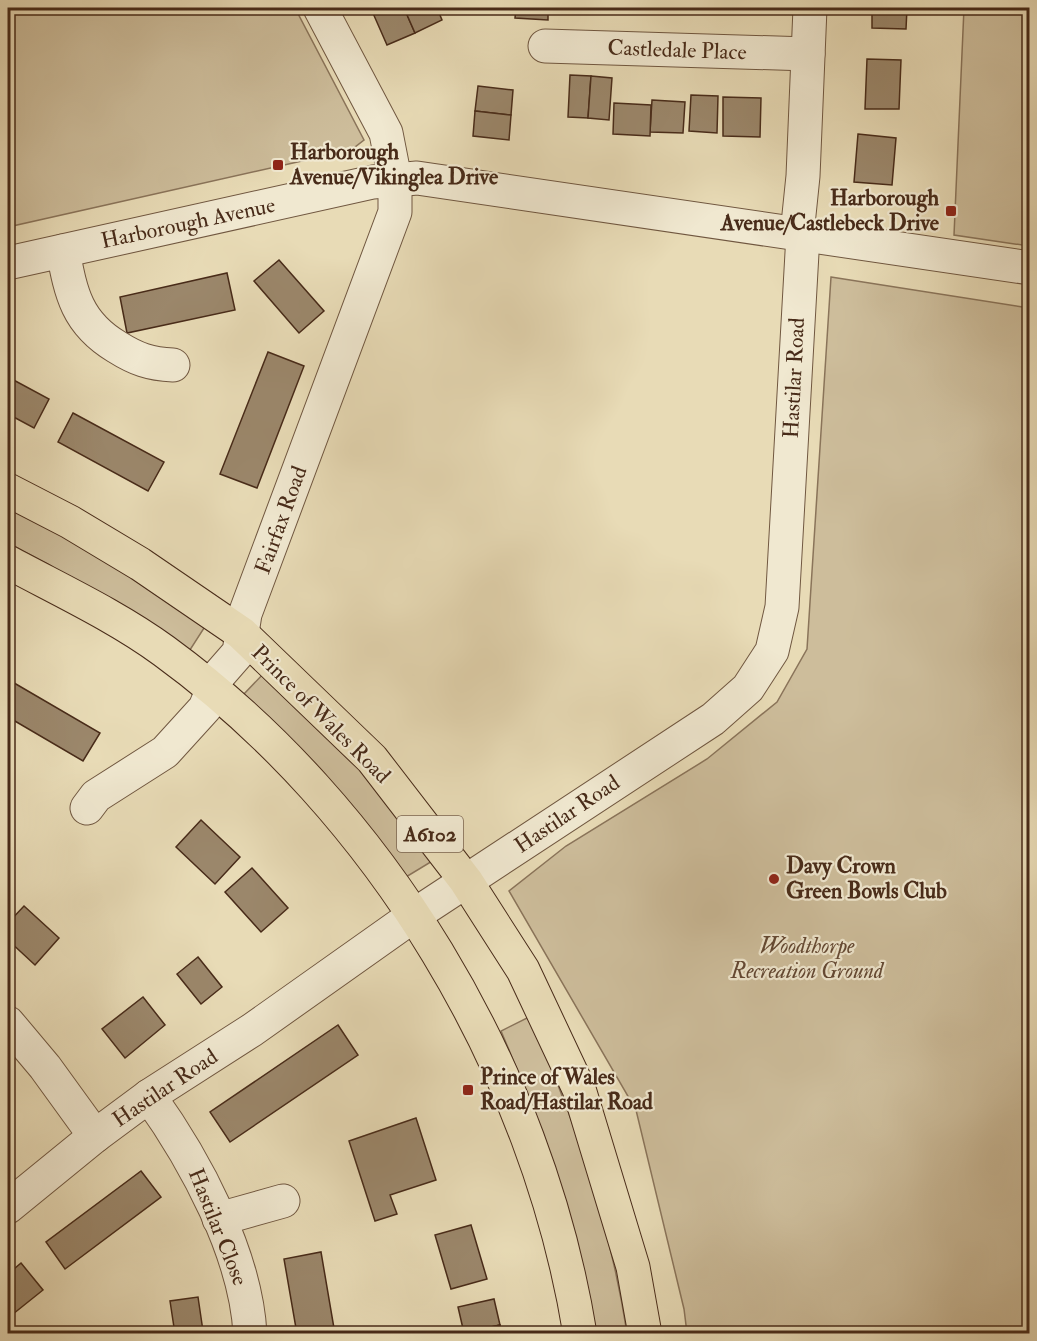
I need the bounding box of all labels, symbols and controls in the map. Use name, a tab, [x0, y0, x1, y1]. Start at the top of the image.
street label: Castledale Place	[607, 34, 747, 66]
place label: Harborough Avenue/Vikinglea Drive	[289, 138, 499, 192]
marker: Harborough Avenue/Vikinglea Drive	[271, 158, 285, 172]
place label: Harborough Avenue/Castlebeck Drive	[720, 184, 940, 237]
street label: Harborough Avenue	[98, 191, 278, 255]
marker: Harborough Avenue/Castlebeck Drive	[944, 204, 958, 218]
street label: Hastilar Road	[777, 317, 811, 439]
street label: Fairfax Road	[249, 462, 314, 578]
street label: Prince of Wales Road	[246, 639, 397, 790]
street label: Hastilar Road	[509, 768, 625, 859]
road number: A6102	[397, 816, 463, 852]
place label: Davy Crown Green Bowls Club	[786, 852, 947, 905]
marker: Davy Crown Green Bowls Club	[767, 872, 781, 886]
park label: Woodthorpe Recreation Ground	[730, 932, 885, 985]
street label: Hastilar Road	[107, 1042, 223, 1133]
place label: Prince of Wales Road/Hastilar Road	[480, 1063, 653, 1116]
marker: Prince of Wales Road/Hastilar Road	[461, 1083, 475, 1097]
street label: Hastilar Close	[182, 1164, 254, 1290]

